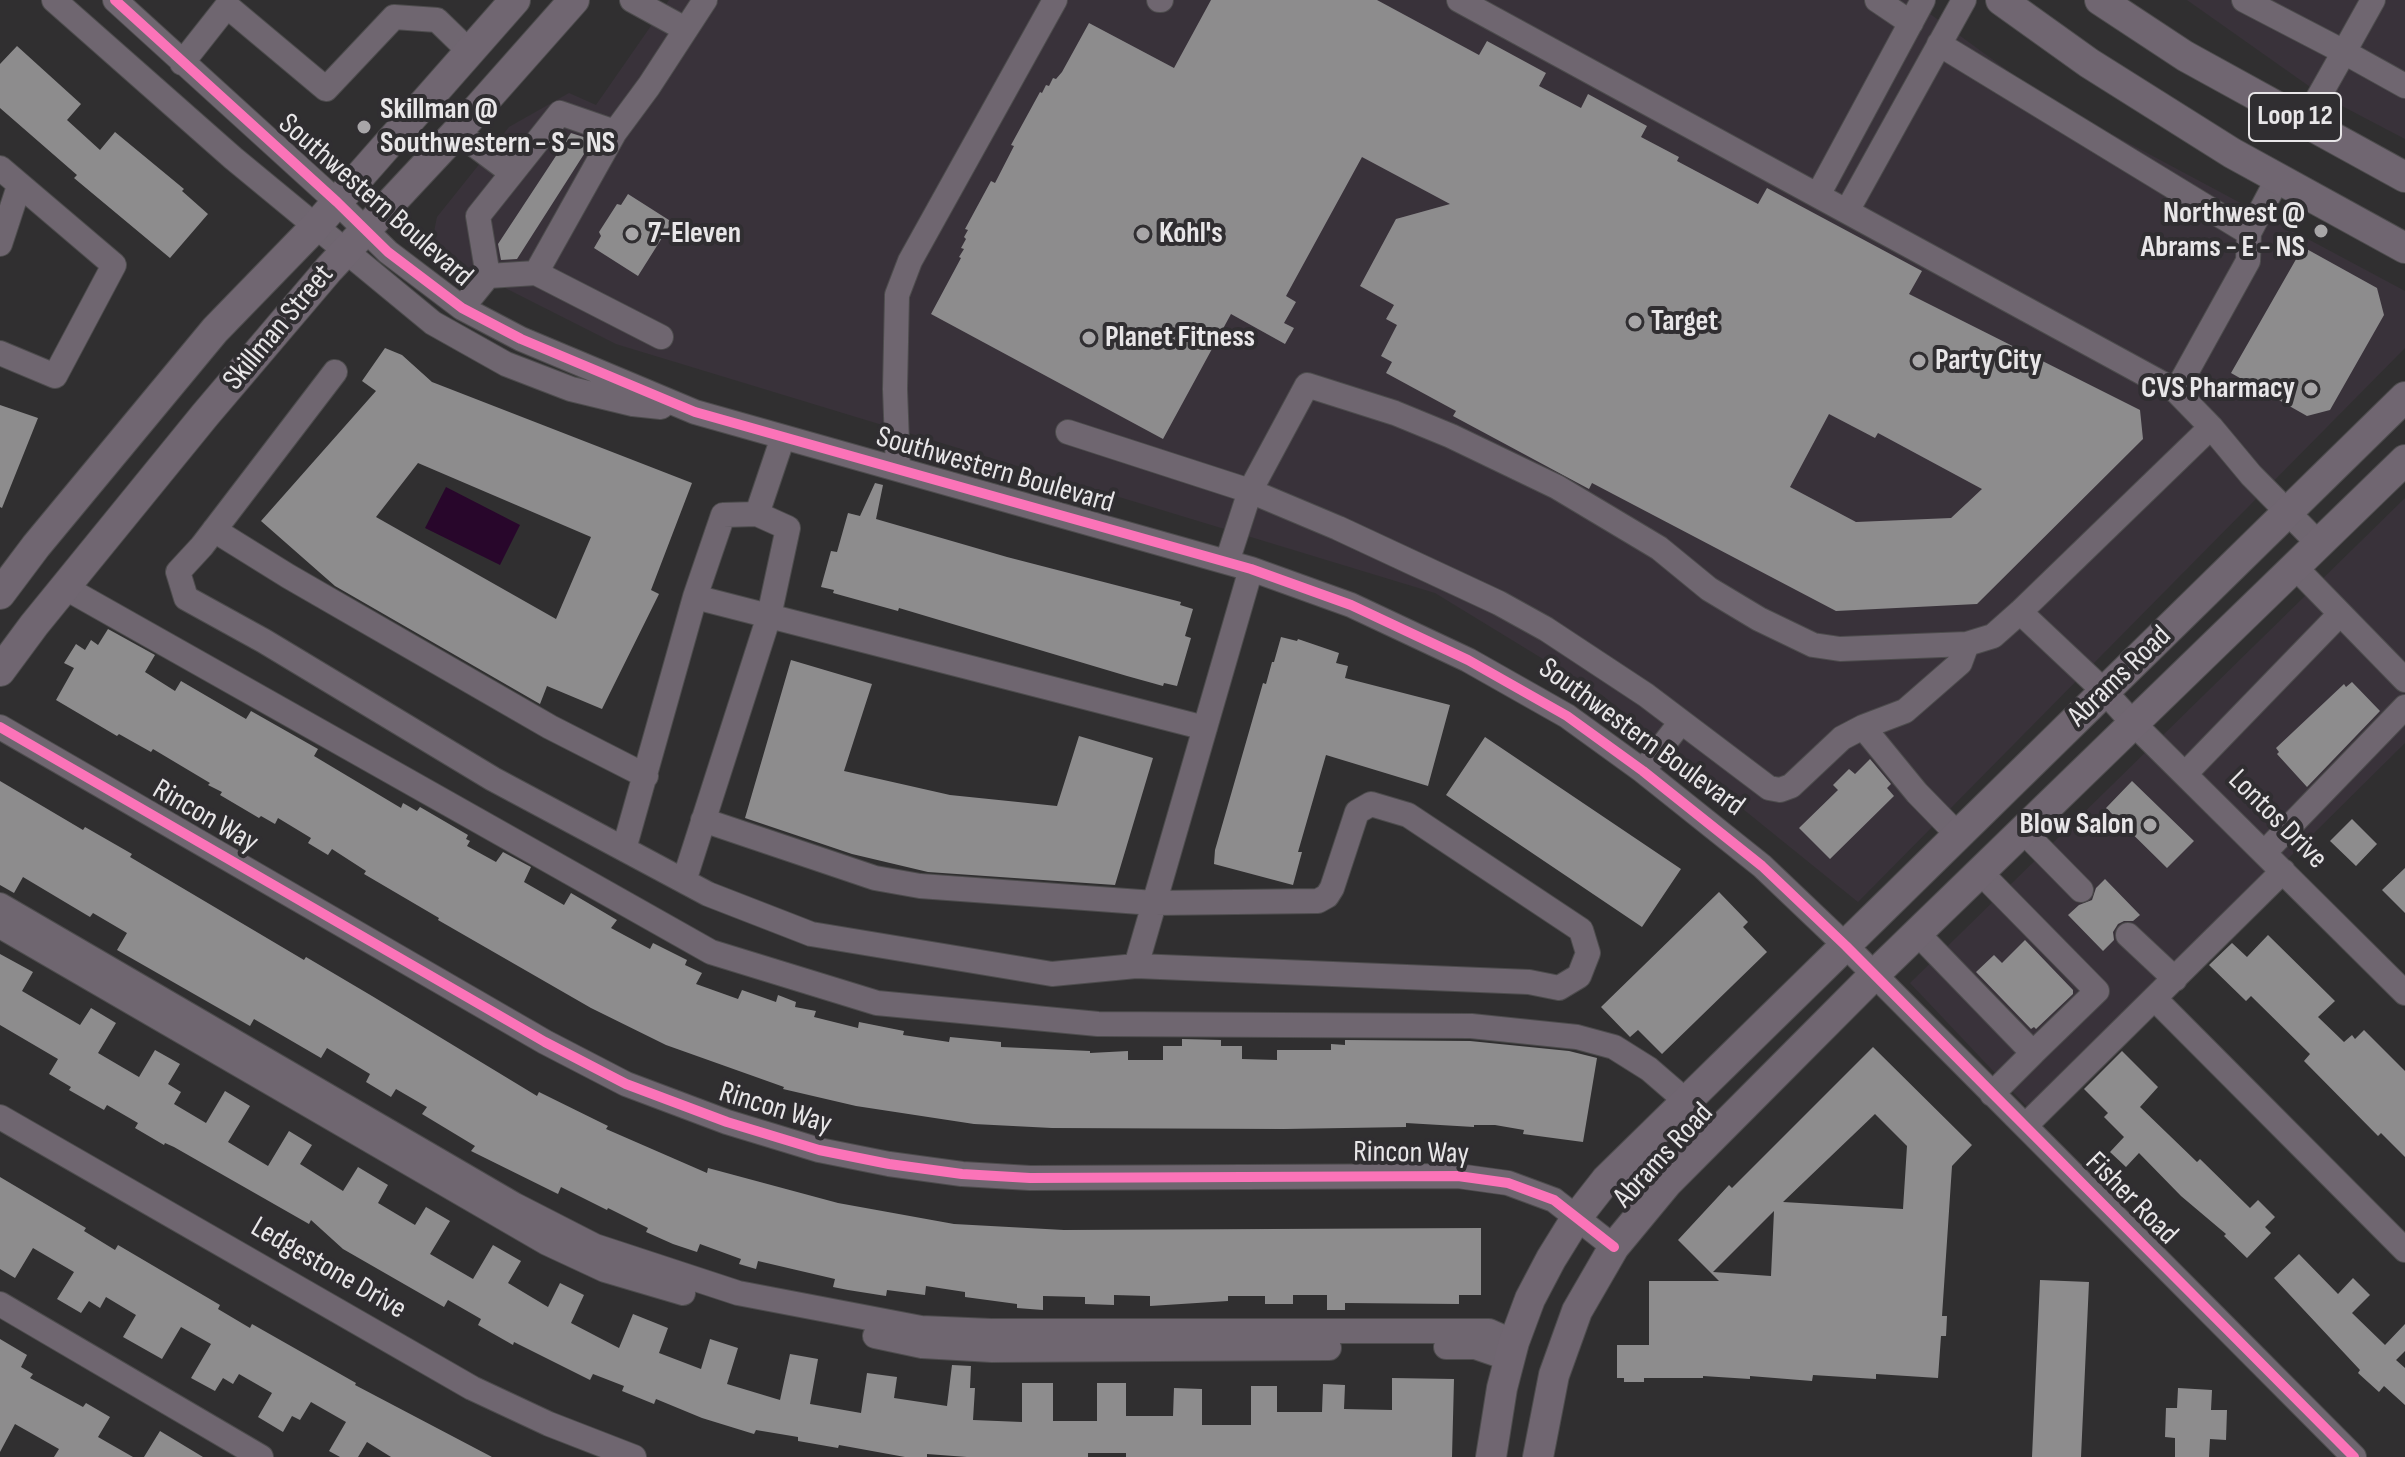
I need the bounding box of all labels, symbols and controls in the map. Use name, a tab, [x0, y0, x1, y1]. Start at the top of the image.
place label: Skillman @ Southwestern - S - NS	[380, 92, 615, 162]
road number: Loop 12	[2249, 93, 2341, 141]
street label: Southwestern Boulevard	[270, 107, 480, 295]
marker: Skillman @ Southwestern - S - NS	[355, 118, 373, 136]
place label: Northwest @ Abrams - E - NS	[2141, 196, 2305, 266]
place label: 7-Eleven	[648, 216, 741, 252]
place label: Kohl's	[1159, 216, 1223, 252]
marker: Northwest @ Abrams - E - NS	[2312, 222, 2330, 240]
marker: 7-Eleven	[623, 225, 641, 243]
marker: Kohl's	[1134, 225, 1152, 243]
street label: Skillman Street	[216, 258, 342, 398]
place label: Target	[1651, 304, 1718, 340]
marker: Target	[1626, 313, 1644, 331]
place label: Planet Fitness	[1105, 320, 1255, 356]
marker: Planet Fitness	[1080, 329, 1098, 347]
place label: Party City	[1935, 343, 2042, 379]
marker: Party City	[1910, 352, 1928, 370]
place label: CVS Pharmacy	[2141, 371, 2295, 407]
marker: CVS Pharmacy	[2302, 380, 2320, 398]
street label: Southwestern Boulevard	[872, 420, 1118, 522]
street label: Abrams Road	[2061, 619, 2179, 735]
street label: Southwestern Boulevard	[1531, 651, 1751, 825]
street label: Lontos Drive	[2220, 763, 2334, 877]
street label: Rincon Way	[146, 772, 264, 862]
place label: Blow Salon	[2020, 807, 2134, 843]
marker: Blow Salon	[2141, 816, 2159, 834]
street label: Rincon Way	[714, 1075, 836, 1143]
street label: Abrams Road	[1606, 1096, 1722, 1216]
street label: Rincon Way	[1353, 1135, 1469, 1173]
street label: Fisher Road	[2077, 1145, 2185, 1253]
street label: Ledgestone Drive	[244, 1210, 412, 1328]

